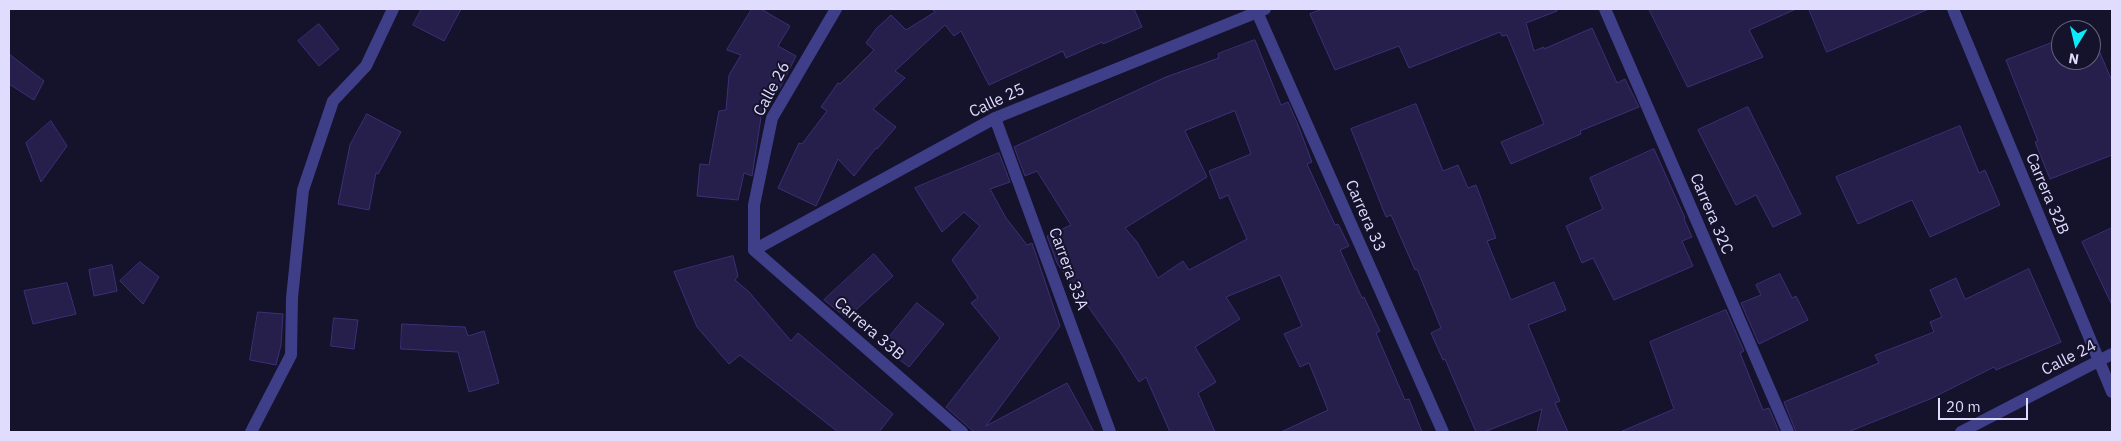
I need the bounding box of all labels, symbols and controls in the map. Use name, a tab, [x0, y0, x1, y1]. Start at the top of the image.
north arrow	[2051, 20, 2101, 70]
text: N	[2067, 49, 2080, 69]
street label: Calle 26	[750, 59, 794, 119]
street label: Calle 25	[966, 80, 1028, 122]
street label: Carrera 32B	[2021, 150, 2073, 238]
street label: Carrera 32C	[1685, 171, 1737, 257]
street label: Carrera 33	[1341, 177, 1389, 255]
street label: Carrera 33A	[1044, 225, 1092, 313]
street label: Carrera 33B	[830, 293, 908, 365]
street label: Calle 24	[2038, 336, 2100, 380]
scale bar	[1941, 388, 2031, 420]
text: 20 m	[1946, 397, 1981, 416]

